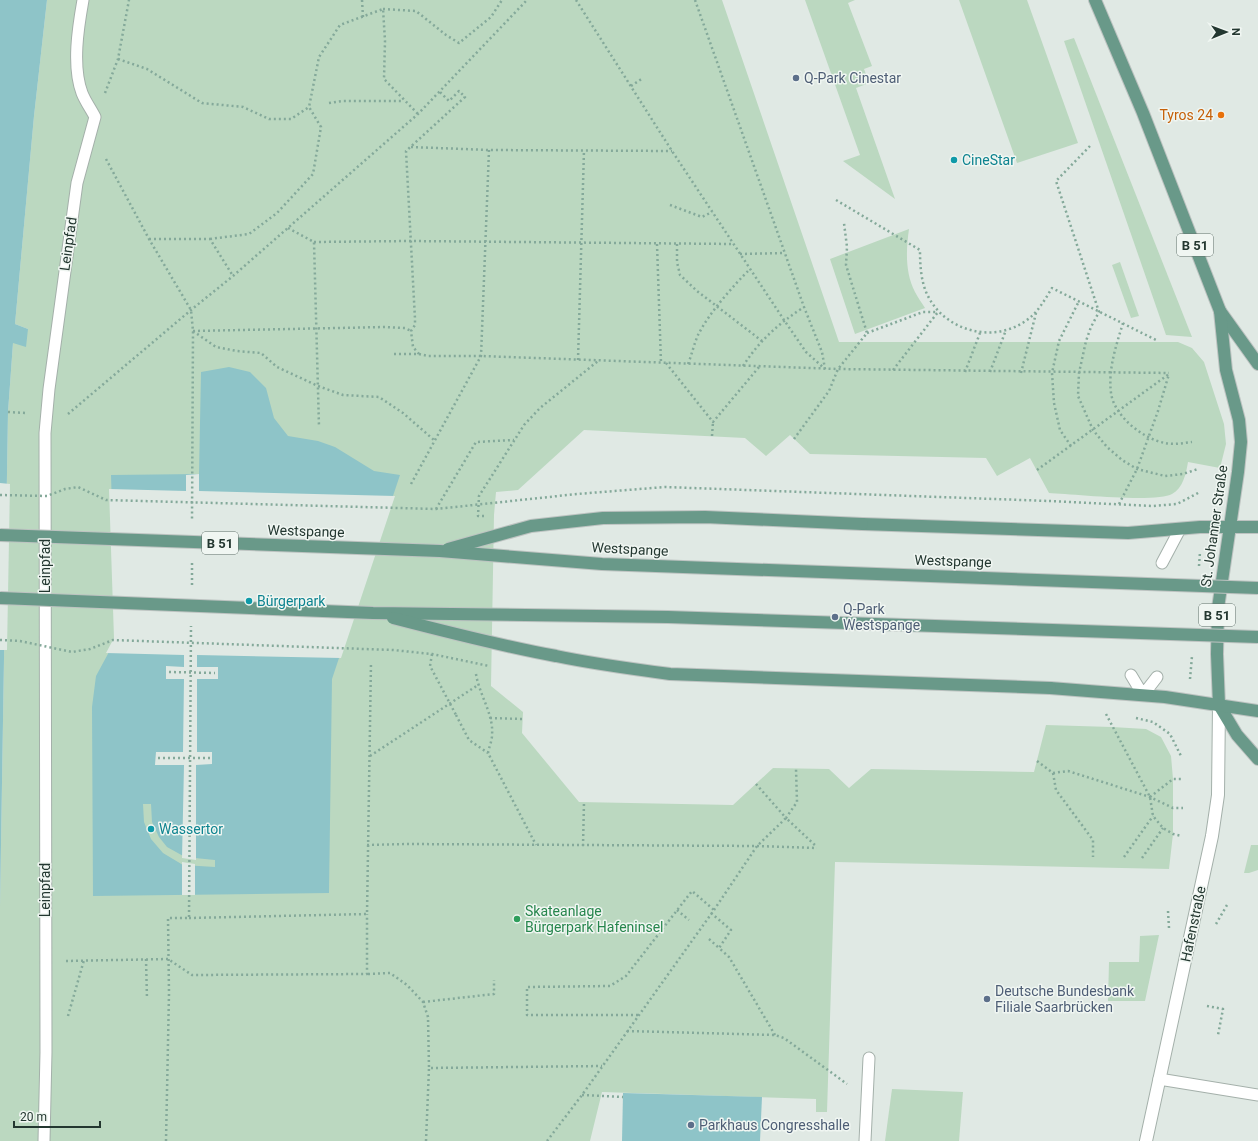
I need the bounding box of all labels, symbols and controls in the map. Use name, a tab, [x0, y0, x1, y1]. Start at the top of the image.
north arrow	[1206, 12, 1246, 52]
text: N	[1229, 28, 1242, 36]
place label: Q-Park Cinestar	[804, 70, 901, 86]
marker: Q-Park Cinestar	[791, 73, 801, 83]
place label: Tyros 24	[1159, 107, 1213, 123]
marker: Tyros 24	[1216, 110, 1226, 120]
place label: CineStar	[962, 152, 1015, 168]
marker: CineStar	[949, 155, 959, 165]
street label: Leinpfad	[56, 216, 80, 272]
road number: B 51	[1177, 234, 1213, 256]
street label: St. Johanner Straße	[1198, 464, 1230, 588]
street label: Westspange	[267, 522, 345, 540]
road number: B 51	[202, 532, 238, 554]
street label: Leinpfad	[37, 539, 53, 593]
street label: Westspange	[591, 539, 669, 559]
street label: Westspange	[914, 552, 992, 570]
place label: Bürgerpark	[257, 593, 326, 609]
marker: Bürgerpark	[244, 596, 254, 606]
place label: Q-Park Westspange	[843, 601, 920, 633]
road number: B 51	[1199, 604, 1235, 626]
marker: Q-Park Westspange	[830, 612, 840, 622]
place label: Wassertor	[159, 821, 223, 837]
marker: Wassertor	[146, 824, 156, 834]
street label: Leinpfad	[37, 863, 53, 917]
street label: Hafenstraße	[1177, 885, 1209, 963]
place label: Skateanlage Bürgerpark Hafeninsel	[525, 903, 664, 935]
marker: Skateanlage Bürgerpark Hafeninsel	[512, 914, 522, 924]
place label: Deutsche Bundesbank Filiale Saarbrücken	[995, 983, 1135, 1015]
marker: Deutsche Bundesbank Filiale Saarbrücken	[982, 994, 992, 1004]
scale bar	[14, 1103, 100, 1129]
text: 20 m	[20, 1110, 47, 1124]
place label: Parkhaus Congresshalle	[699, 1117, 850, 1133]
marker: Parkhaus Congresshalle	[686, 1120, 696, 1130]

